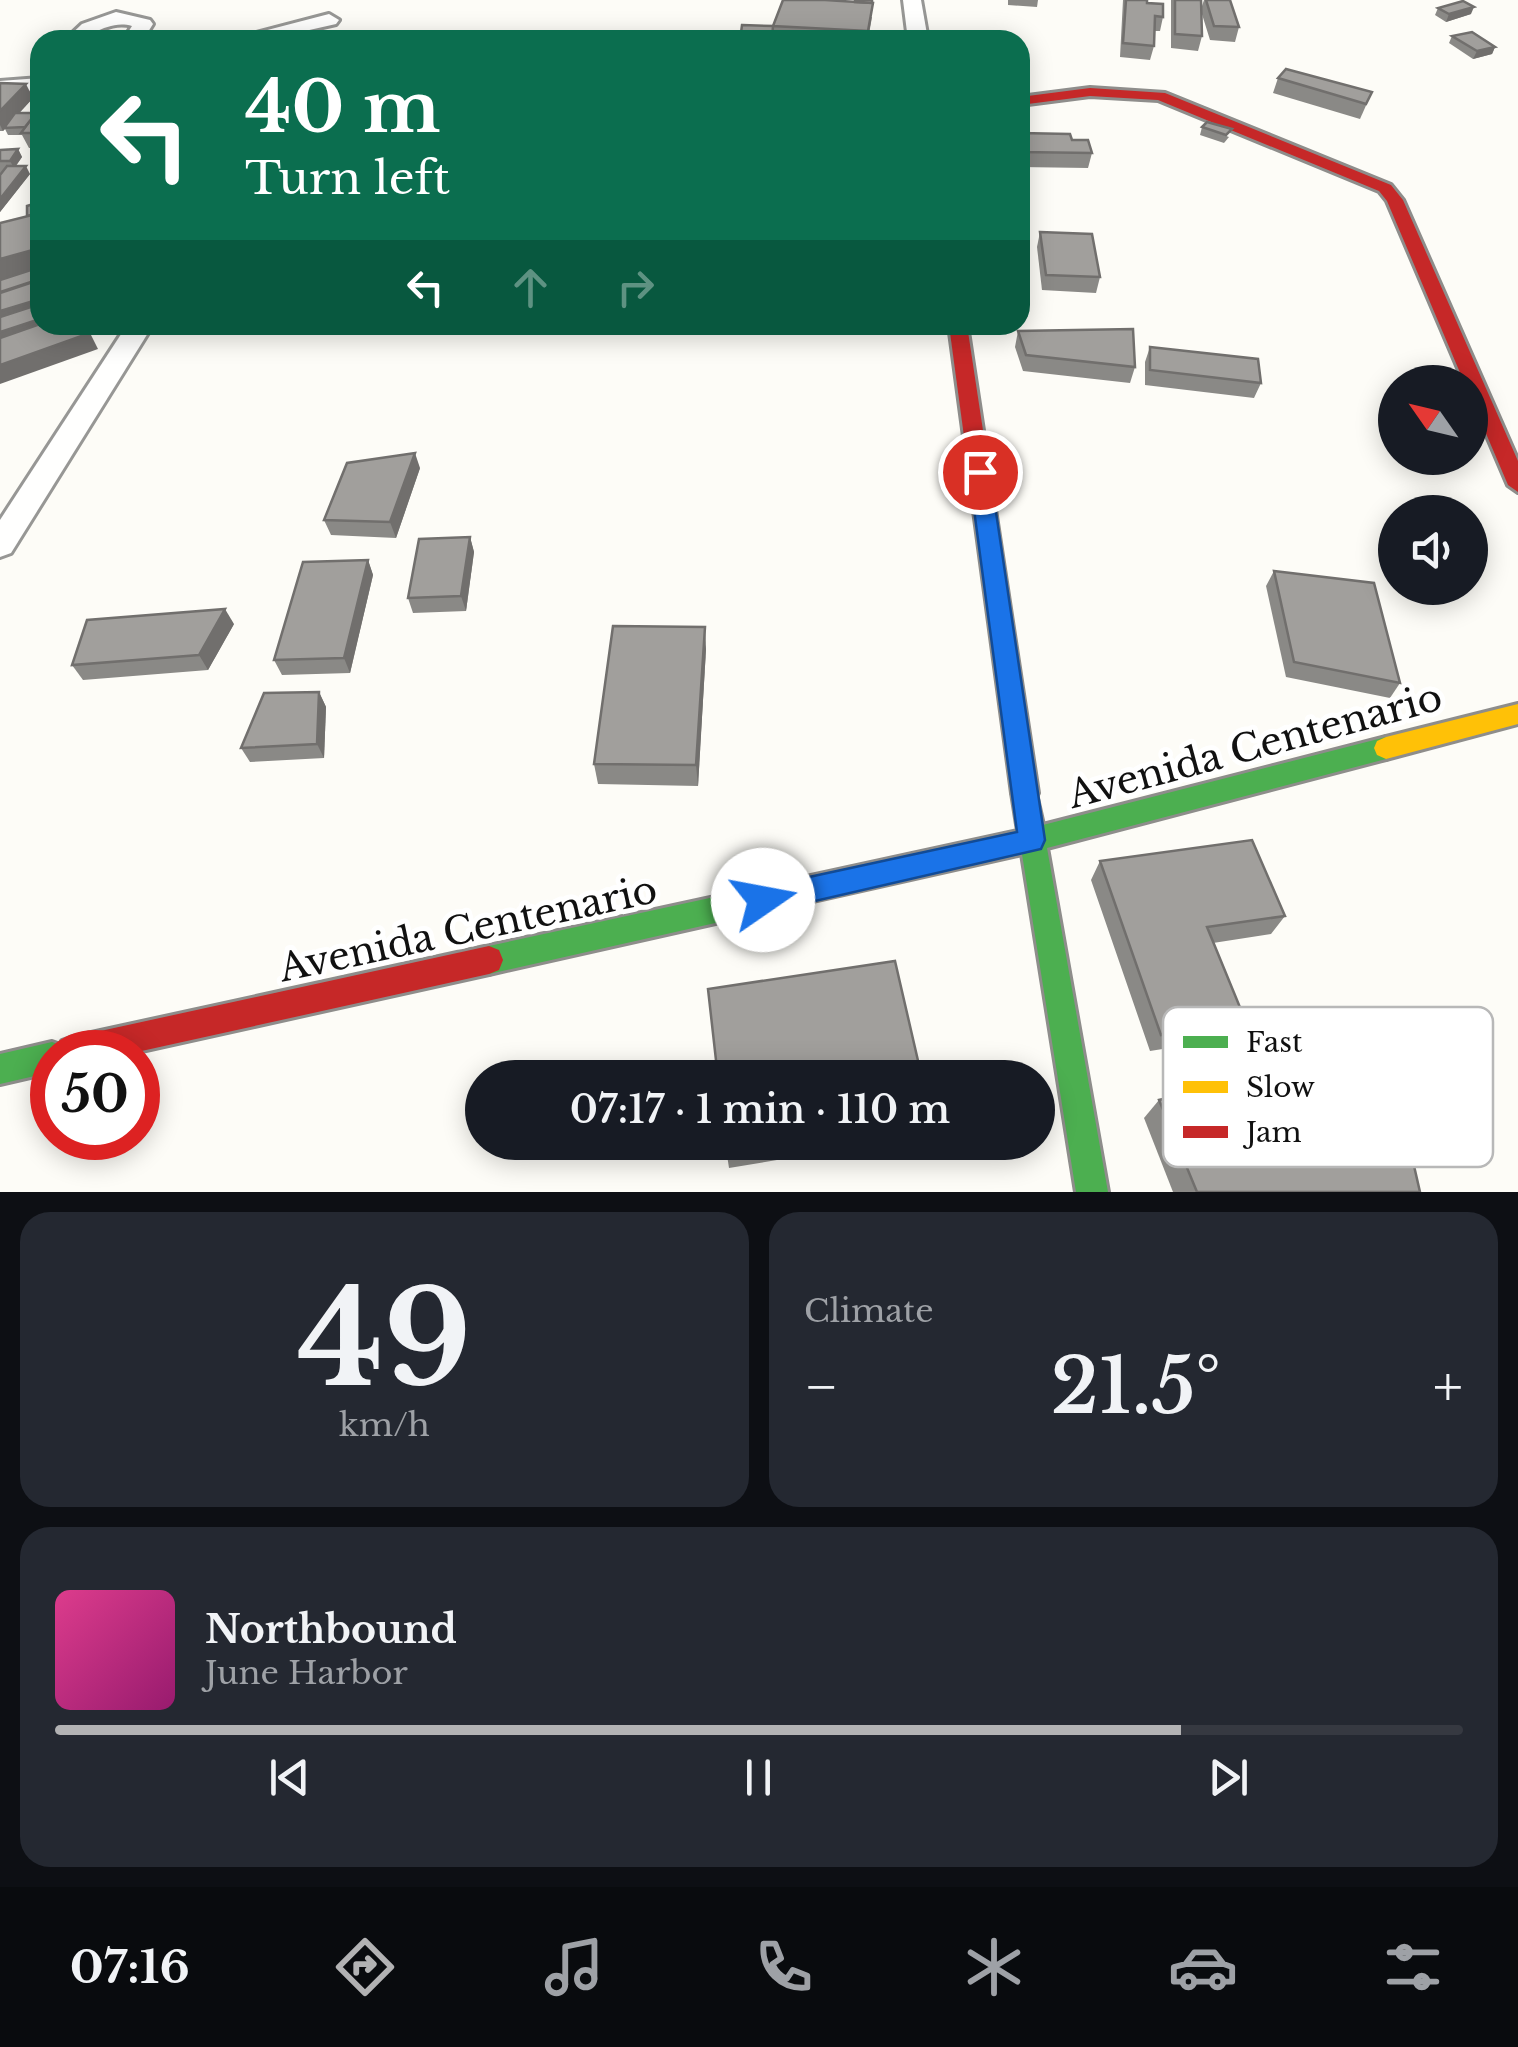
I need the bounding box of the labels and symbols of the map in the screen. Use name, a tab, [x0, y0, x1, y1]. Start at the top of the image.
north arrow	[1378, 365, 1488, 475]
pin	[938, 430, 1023, 515]
street label: Avenida Centenario	[1062, 673, 1447, 818]
position arrow	[711, 848, 815, 952]
street label: Avenida Centenario	[274, 865, 661, 992]
legend	[1163, 1007, 1493, 1167]
text: Fast	[1246, 1025, 1303, 1060]
speed limit sign: 50	[30, 1030, 160, 1160]
text: Slow	[1246, 1070, 1315, 1105]
text: Jam	[1242, 1115, 1302, 1150]

